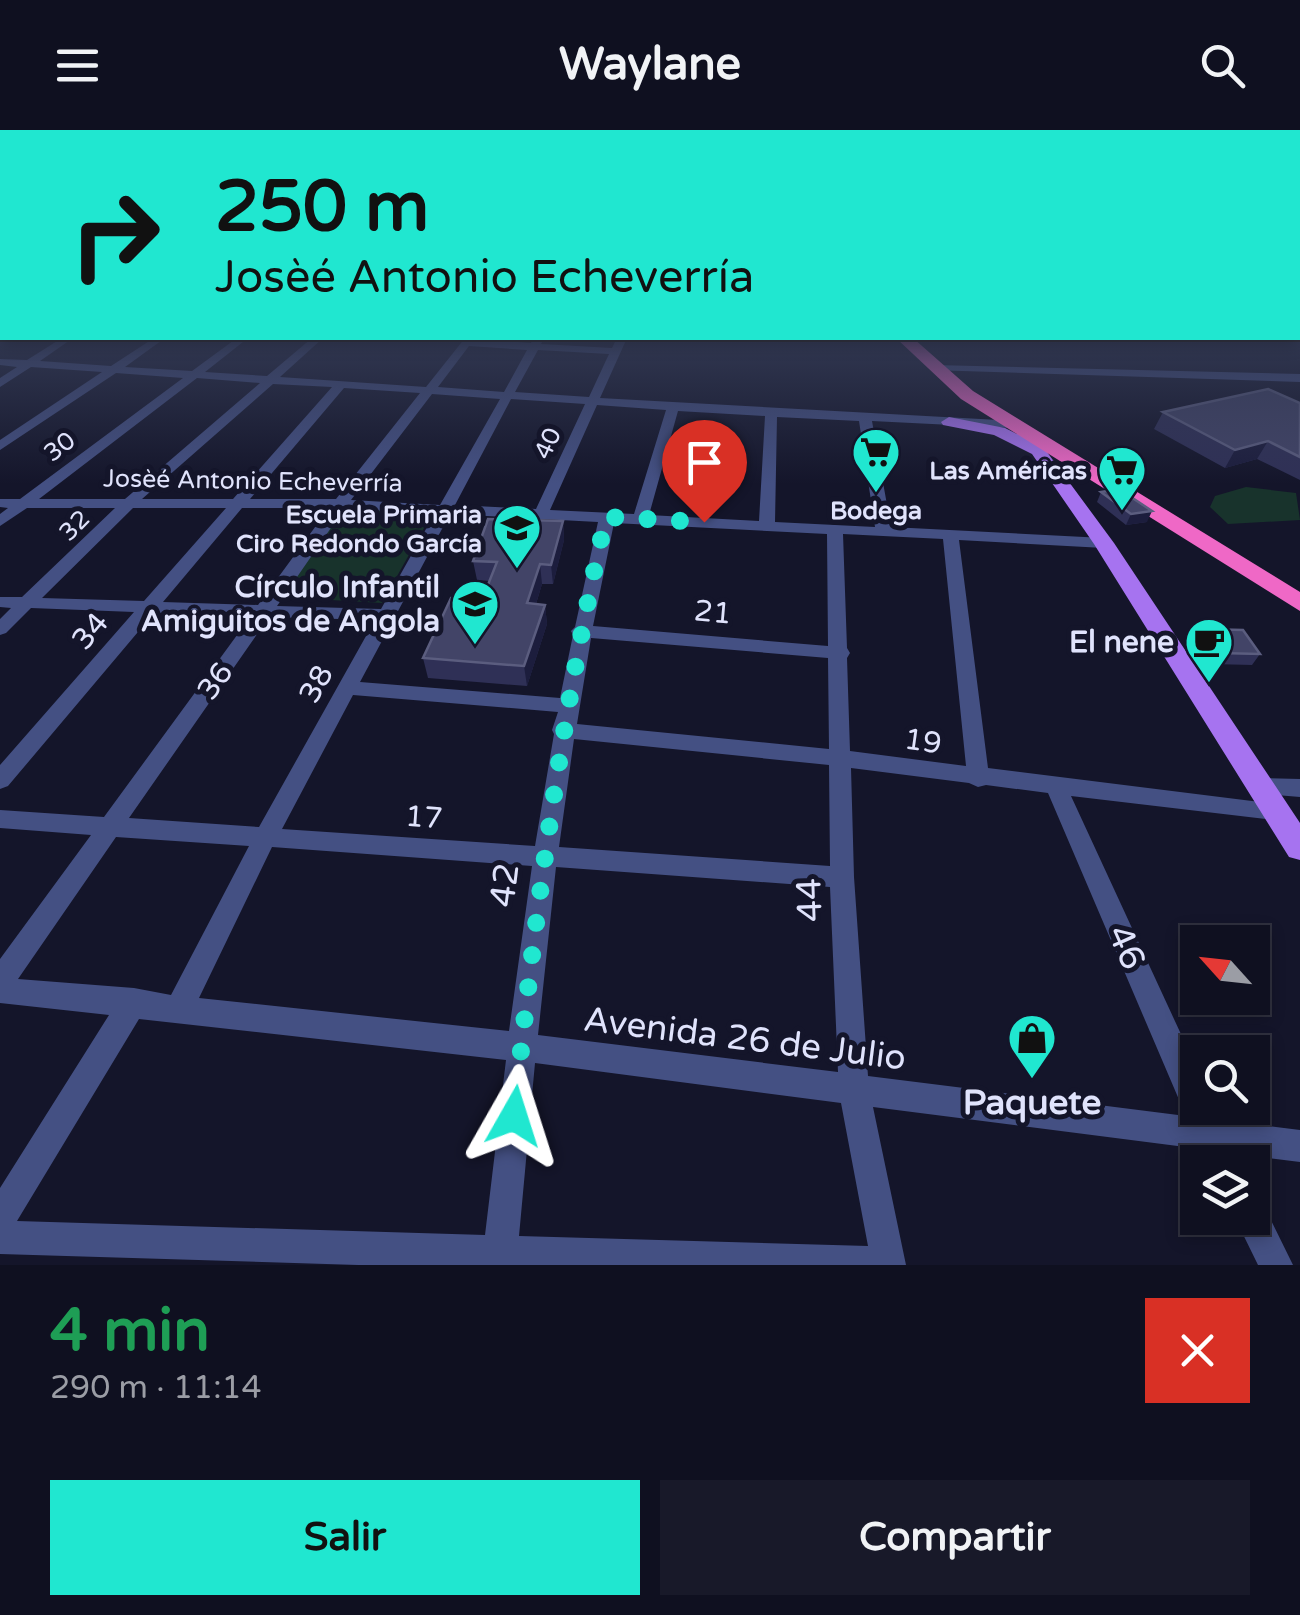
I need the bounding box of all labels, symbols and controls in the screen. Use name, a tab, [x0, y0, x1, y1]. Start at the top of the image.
icon: menu	[50, 38, 105, 93]
text: Waylane	[559, 38, 741, 92]
icon: search	[1195, 38, 1250, 93]
text: 250 m	[215, 166, 429, 250]
icon: right	[50, 170, 180, 300]
text: Josèé Antonio Echeverría	[215, 251, 754, 305]
pin	[662, 420, 747, 523]
street label: 40	[528, 423, 568, 464]
street label: 30	[38, 425, 81, 468]
supermarket icon: Bodega	[850, 426, 902, 494]
icon: arrive	[677, 435, 732, 490]
supermarket icon: Las Américas	[1096, 444, 1148, 512]
place label: Las Américas	[929, 456, 1087, 486]
street label: Josèé Antonio Echeverría	[103, 463, 403, 499]
place label: Bodega	[830, 496, 922, 526]
place label: Escuela Primaria Ciro Redondo García	[236, 500, 482, 559]
school or university icon: Escuela Primaria Ciro Redondo García	[491, 502, 543, 570]
street label: 32	[53, 504, 96, 547]
place label: Círculo Infantil Amiguitos de Angola	[141, 569, 440, 640]
school or university icon: Círculo Infantil Amiguitos de Angola	[449, 578, 501, 646]
street label: 21	[693, 592, 733, 633]
street label: 34	[64, 605, 117, 658]
cafe icon: El nene	[1183, 616, 1235, 684]
place label: El nene	[1069, 624, 1174, 661]
street label: 36	[189, 655, 241, 707]
street label: 38	[291, 659, 342, 710]
street label: 19	[902, 721, 944, 762]
street label: 17	[404, 798, 444, 837]
street label: 42	[481, 861, 529, 910]
street label: 44	[788, 877, 832, 923]
street label: 46	[1098, 919, 1154, 976]
north arrow	[1180, 925, 1270, 1015]
map controls	[1180, 925, 1270, 1235]
street label: Avenida 26 de Julio	[581, 998, 908, 1080]
shop icon: Paquete	[1006, 1012, 1058, 1080]
button: search	[1180, 1035, 1270, 1125]
position arrow	[462, 1064, 566, 1168]
place label: Paquete	[963, 1082, 1101, 1124]
button: layers	[1180, 1145, 1270, 1235]
text: 4 min	[50, 1295, 210, 1367]
button: close	[1145, 1298, 1250, 1403]
text: 290 m · 11:14	[50, 1369, 262, 1407]
button: Salir	[50, 1480, 640, 1595]
button: Compartir	[660, 1480, 1250, 1595]

